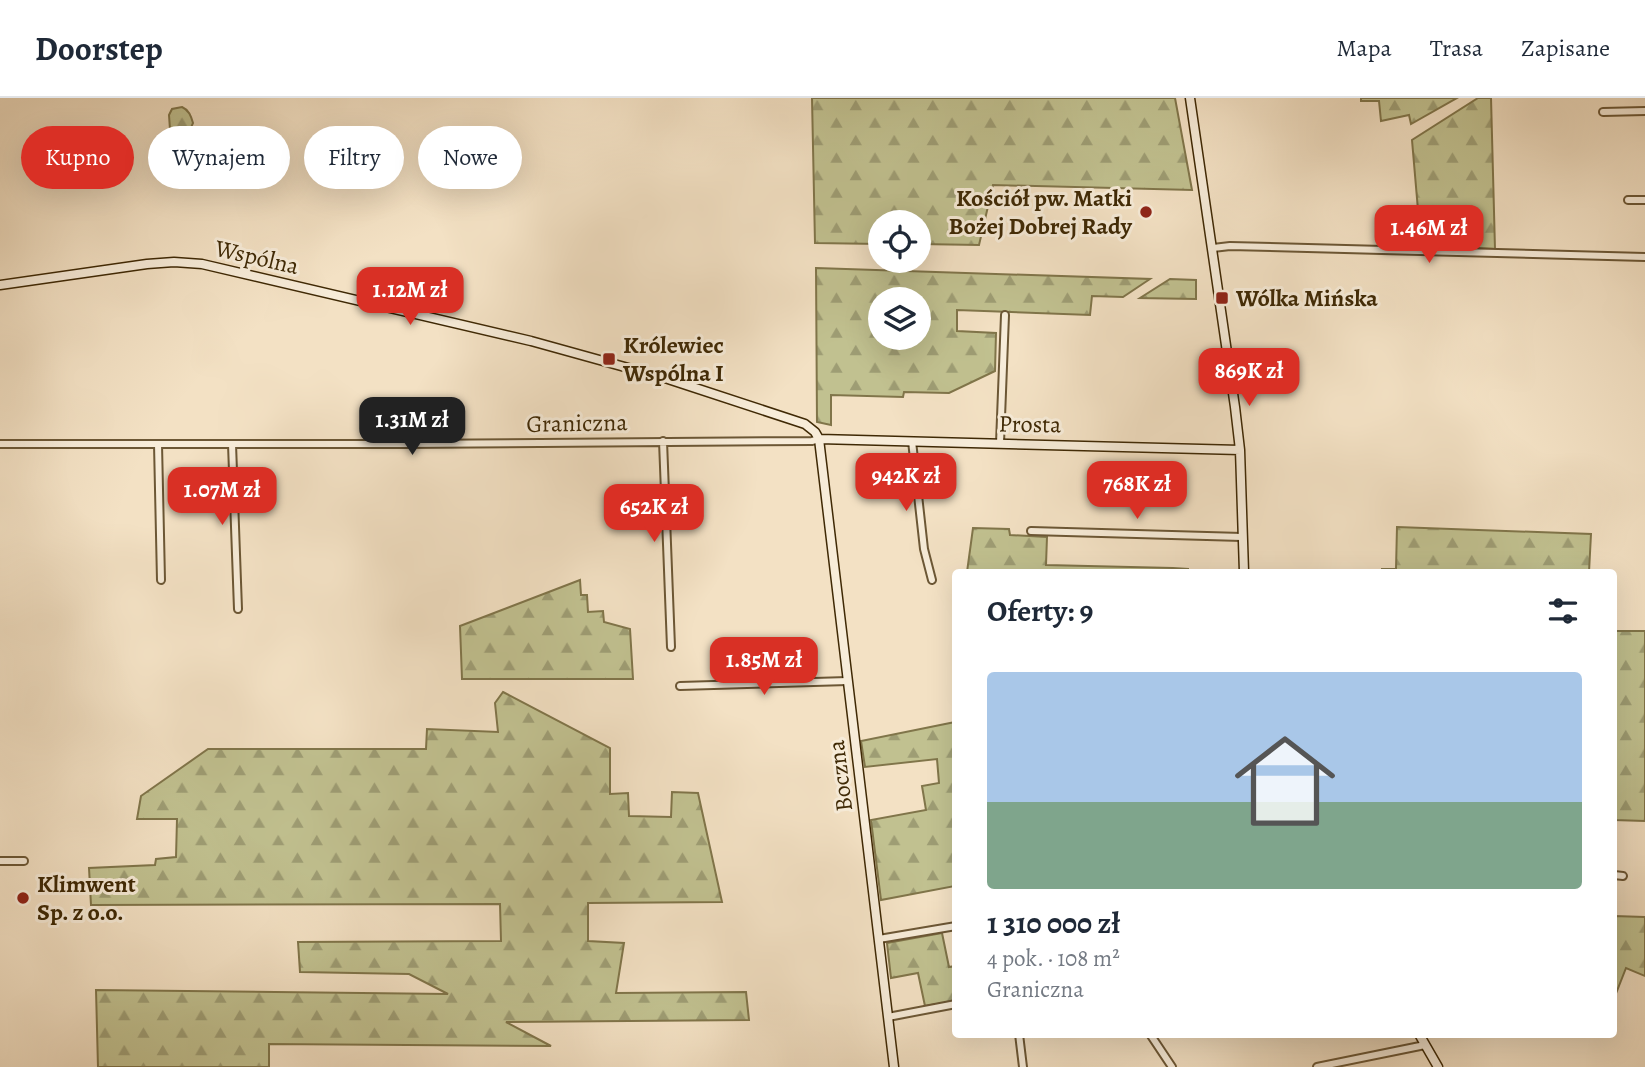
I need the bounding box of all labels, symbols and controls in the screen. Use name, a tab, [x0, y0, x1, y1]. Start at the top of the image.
text: Doorstep	[35, 26, 163, 71]
text: Mapa	[1337, 32, 1392, 64]
text: Trasa	[1430, 32, 1483, 64]
text: Zapisane	[1521, 32, 1610, 64]
chip: Kupno	[21, 126, 134, 189]
chip: Wynajem	[148, 126, 290, 189]
chip: Filtry	[304, 126, 404, 189]
chip: Nowe	[418, 126, 522, 189]
place label: Kościół pw. Matki Bożej Dobrej Rady	[948, 182, 1133, 242]
marker: Kościół pw. Matki Bożej Dobrej Rady	[1138, 204, 1154, 220]
pin: 1.46M zł	[1357, 206, 1501, 265]
map controls	[868, 210, 931, 350]
button: locate	[868, 210, 931, 273]
text: 1.46M zł	[1391, 212, 1467, 243]
street label: Wspólna	[211, 232, 303, 282]
pin: 1.12M zł	[338, 268, 482, 327]
text: 1.12M zł	[373, 274, 447, 305]
place label: Wólka Mińska	[1235, 282, 1378, 314]
button: layers	[868, 287, 931, 350]
marker: Wólka Mińska	[1214, 290, 1230, 306]
place label: Królewiec Wspólna I	[622, 329, 724, 389]
pin: 869K zł	[1184, 348, 1314, 408]
marker: Królewiec Wspólna I	[601, 351, 617, 367]
text: 869K zł	[1214, 355, 1284, 386]
pin: 1.31M zł	[340, 398, 484, 457]
text: 1.31M zł	[375, 404, 449, 435]
street label: Graniczna	[526, 406, 629, 440]
street label: Prosta	[998, 407, 1062, 441]
pin: 942K zł	[841, 454, 971, 513]
text: 942K zł	[871, 460, 941, 491]
pin: 768K zł	[1072, 462, 1202, 521]
pin: 1.07M zł	[150, 468, 294, 527]
text: 768K zł	[1103, 468, 1171, 499]
text: 1.07M zł	[184, 474, 260, 505]
pin: 652K zł	[589, 484, 719, 544]
text: 652K zł	[620, 491, 688, 522]
text: Oferty: 9	[987, 591, 1094, 631]
icon: filters	[1544, 592, 1582, 630]
pin: 1.85M zł	[692, 638, 836, 697]
text: 1.85M zł	[726, 644, 802, 675]
icon: home	[1222, 718, 1348, 844]
street label: Boczna	[820, 738, 860, 813]
place label: Klimwent Sp. z o.o.	[37, 868, 136, 928]
marker: Klimwent Sp. z o.o.	[15, 890, 31, 906]
text: 1 310 000 zł	[987, 903, 1120, 943]
text: 4 pok. · 108 m²	[987, 943, 1120, 974]
text: Graniczna	[987, 974, 1084, 1005]

